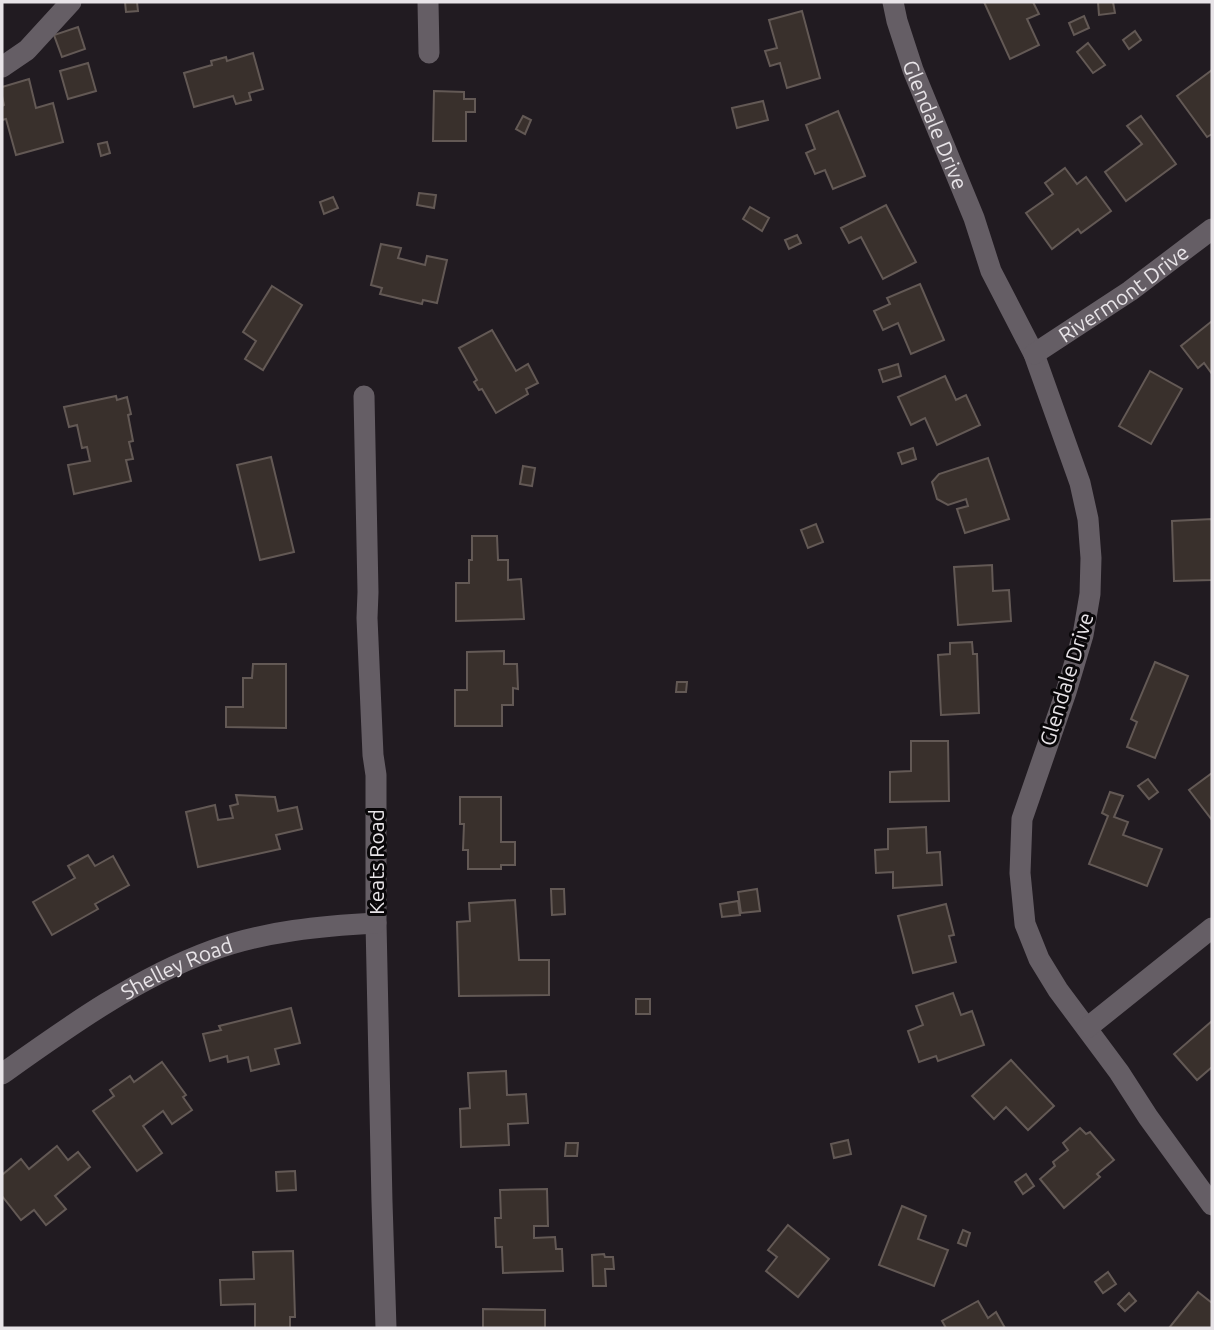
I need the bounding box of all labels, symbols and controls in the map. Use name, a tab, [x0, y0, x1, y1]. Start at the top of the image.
street label: Glendale Drive	[899, 57, 973, 193]
street label: Rivermont Drive	[1054, 239, 1193, 347]
street label: Glendale Drive	[1034, 610, 1098, 748]
street label: Keats Road	[364, 809, 388, 915]
street label: Shelley Road	[116, 932, 235, 1004]

